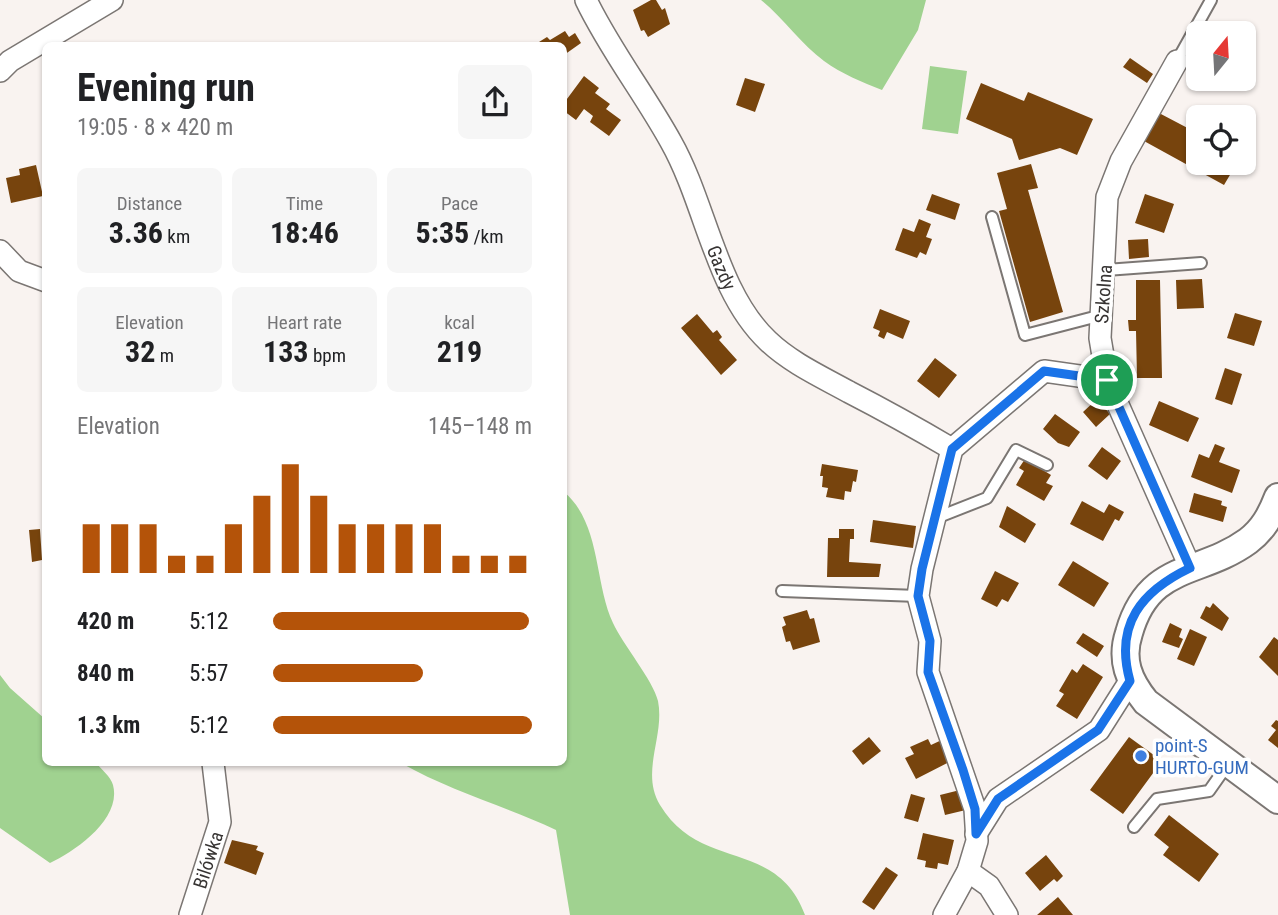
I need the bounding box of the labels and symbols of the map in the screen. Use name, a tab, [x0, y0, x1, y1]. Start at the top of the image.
north arrow	[1186, 21, 1256, 91]
street label: Gazdy	[702, 242, 741, 294]
street label: Szkolna	[1090, 264, 1117, 324]
pin	[1077, 350, 1137, 410]
place label: point-S HURTO-GUM	[1155, 734, 1249, 779]
marker: point-S HURTO-GUM	[1133, 748, 1149, 764]
street label: Bilówka	[188, 828, 228, 891]

